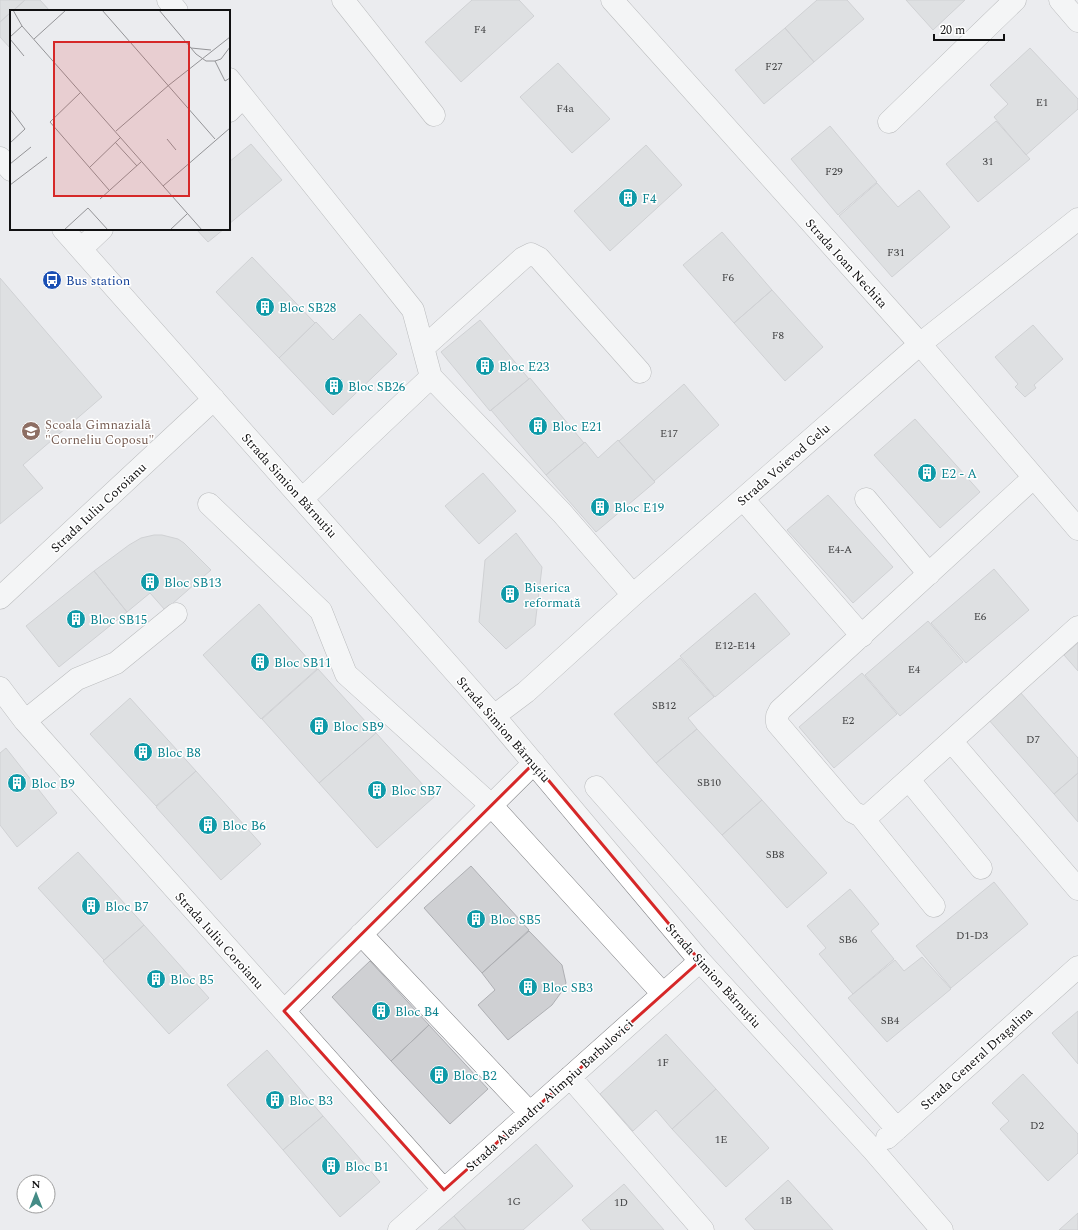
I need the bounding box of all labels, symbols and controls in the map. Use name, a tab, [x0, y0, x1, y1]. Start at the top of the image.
inset map	[10, 10, 230, 230]
scale bar	[934, 16, 1004, 42]
house number: F4	[474, 21, 487, 38]
text: 20 m	[940, 21, 965, 40]
house number: F27	[765, 58, 783, 75]
house number: E1	[1036, 94, 1048, 111]
house number: F4a	[556, 100, 574, 117]
house number: 31	[983, 153, 994, 170]
house number: F29	[825, 163, 843, 180]
building icon: F4	[617, 187, 639, 209]
place label: F4	[642, 189, 657, 209]
street label: Strada Ioan Nechita	[800, 214, 893, 314]
house number: F31	[887, 244, 905, 261]
bus stop icon: Bus station	[41, 269, 63, 291]
house number: F6	[722, 269, 735, 286]
place label: Bus station	[66, 271, 131, 291]
building icon: Bloc SB28	[254, 296, 276, 318]
place label: Bloc SB28	[279, 298, 336, 318]
house number: F8	[772, 327, 785, 344]
building icon: Bloc E23	[474, 355, 496, 377]
place label: Bloc E23	[499, 357, 550, 377]
building icon: Bloc SB26	[323, 375, 345, 397]
place label: Bloc SB26	[348, 377, 406, 397]
place label: Școala Gimnazială "Corneliu Coposu"	[45, 415, 154, 450]
building icon: Bloc E21	[527, 415, 549, 437]
place label: Bloc E21	[552, 417, 602, 437]
street label: Strada Voievod Gelu	[733, 419, 835, 511]
school or university icon: Școala Gimnazială "Corneliu Coposu"	[20, 420, 42, 442]
house number: E17	[660, 425, 679, 442]
street label: Strada Simion Bărnuțiu	[237, 429, 342, 543]
street label: Strada Iuliu Coroianu	[46, 458, 151, 558]
building icon: E2 - A	[916, 462, 938, 484]
place label: E2 - A	[941, 464, 977, 484]
building icon: Bloc E19	[589, 496, 611, 518]
place label: Bloc E19	[614, 498, 665, 518]
house number: E4-A	[828, 541, 852, 558]
building icon: Bloc SB13	[139, 571, 161, 593]
place label: Bloc SB13	[164, 573, 222, 593]
place label: Biserica reformată	[524, 578, 581, 613]
building icon: Biserica reformată	[499, 583, 521, 605]
building icon: Bloc SB15	[65, 608, 87, 630]
house number: E6	[974, 608, 987, 625]
place label: Bloc SB15	[90, 610, 147, 630]
house number: E12-E14	[715, 637, 756, 654]
building icon: Bloc SB11	[249, 651, 271, 673]
place label: Bloc SB11	[274, 653, 331, 673]
house number: E4	[908, 661, 921, 678]
street label: Strada Simion Bărnuțiu	[451, 672, 555, 787]
house number: SB12	[652, 697, 677, 714]
house number: E2	[842, 712, 855, 729]
building icon: Bloc SB9	[308, 715, 330, 737]
place label: Bloc SB9	[333, 717, 384, 737]
house number: D7	[1026, 731, 1041, 748]
building icon: Bloc B8	[132, 741, 154, 763]
place label: Bloc B8	[157, 743, 201, 763]
building icon: Bloc B9	[6, 772, 28, 794]
place label: Bloc B9	[31, 774, 75, 794]
house number: SB10	[697, 774, 722, 791]
building icon: Bloc SB7	[366, 779, 388, 801]
place label: Bloc SB7	[391, 781, 442, 801]
building icon: Bloc B6	[197, 814, 219, 836]
place label: Bloc B6	[222, 816, 266, 836]
house number: SB8	[766, 846, 785, 863]
street label: Strada Iuliu Coroianu	[170, 888, 269, 994]
building icon: Bloc B7	[80, 895, 102, 917]
place label: Bloc B7	[105, 897, 149, 917]
building icon: Bloc SB5	[465, 908, 487, 930]
place label: Bloc SB5	[490, 910, 541, 930]
street label: Strada Simion Bărnuțiu	[661, 919, 766, 1033]
house number: D1-D3	[956, 927, 989, 944]
house number: SB6	[839, 931, 858, 948]
building icon: Bloc B5	[145, 968, 167, 990]
place label: Bloc B5	[170, 970, 214, 990]
building icon: Bloc SB3	[517, 976, 539, 998]
place label: Bloc SB3	[542, 978, 593, 998]
building icon: Bloc B4	[370, 1000, 392, 1022]
place label: Bloc B4	[395, 1002, 439, 1022]
street label: Strada General Dragalina	[916, 1002, 1038, 1115]
house number: SB4	[881, 1012, 900, 1029]
street label: Strada Alexandru Alimpiu Barbulovici	[461, 1015, 638, 1177]
house number: 1F	[657, 1054, 669, 1071]
building icon: Bloc B2	[428, 1064, 450, 1086]
place label: Bloc B2	[453, 1066, 497, 1086]
building icon: Bloc B3	[264, 1089, 286, 1111]
place label: Bloc B3	[289, 1091, 333, 1111]
house number: D2	[1030, 1117, 1045, 1134]
house number: 1E	[715, 1131, 727, 1148]
building icon: Bloc B1	[320, 1155, 342, 1177]
place label: Bloc B1	[345, 1157, 389, 1177]
north arrow	[16, 1174, 56, 1214]
text: N	[32, 1176, 41, 1193]
house number: 1B	[780, 1192, 792, 1209]
house number: 1G	[507, 1193, 521, 1210]
house number: 1D	[614, 1194, 628, 1211]

